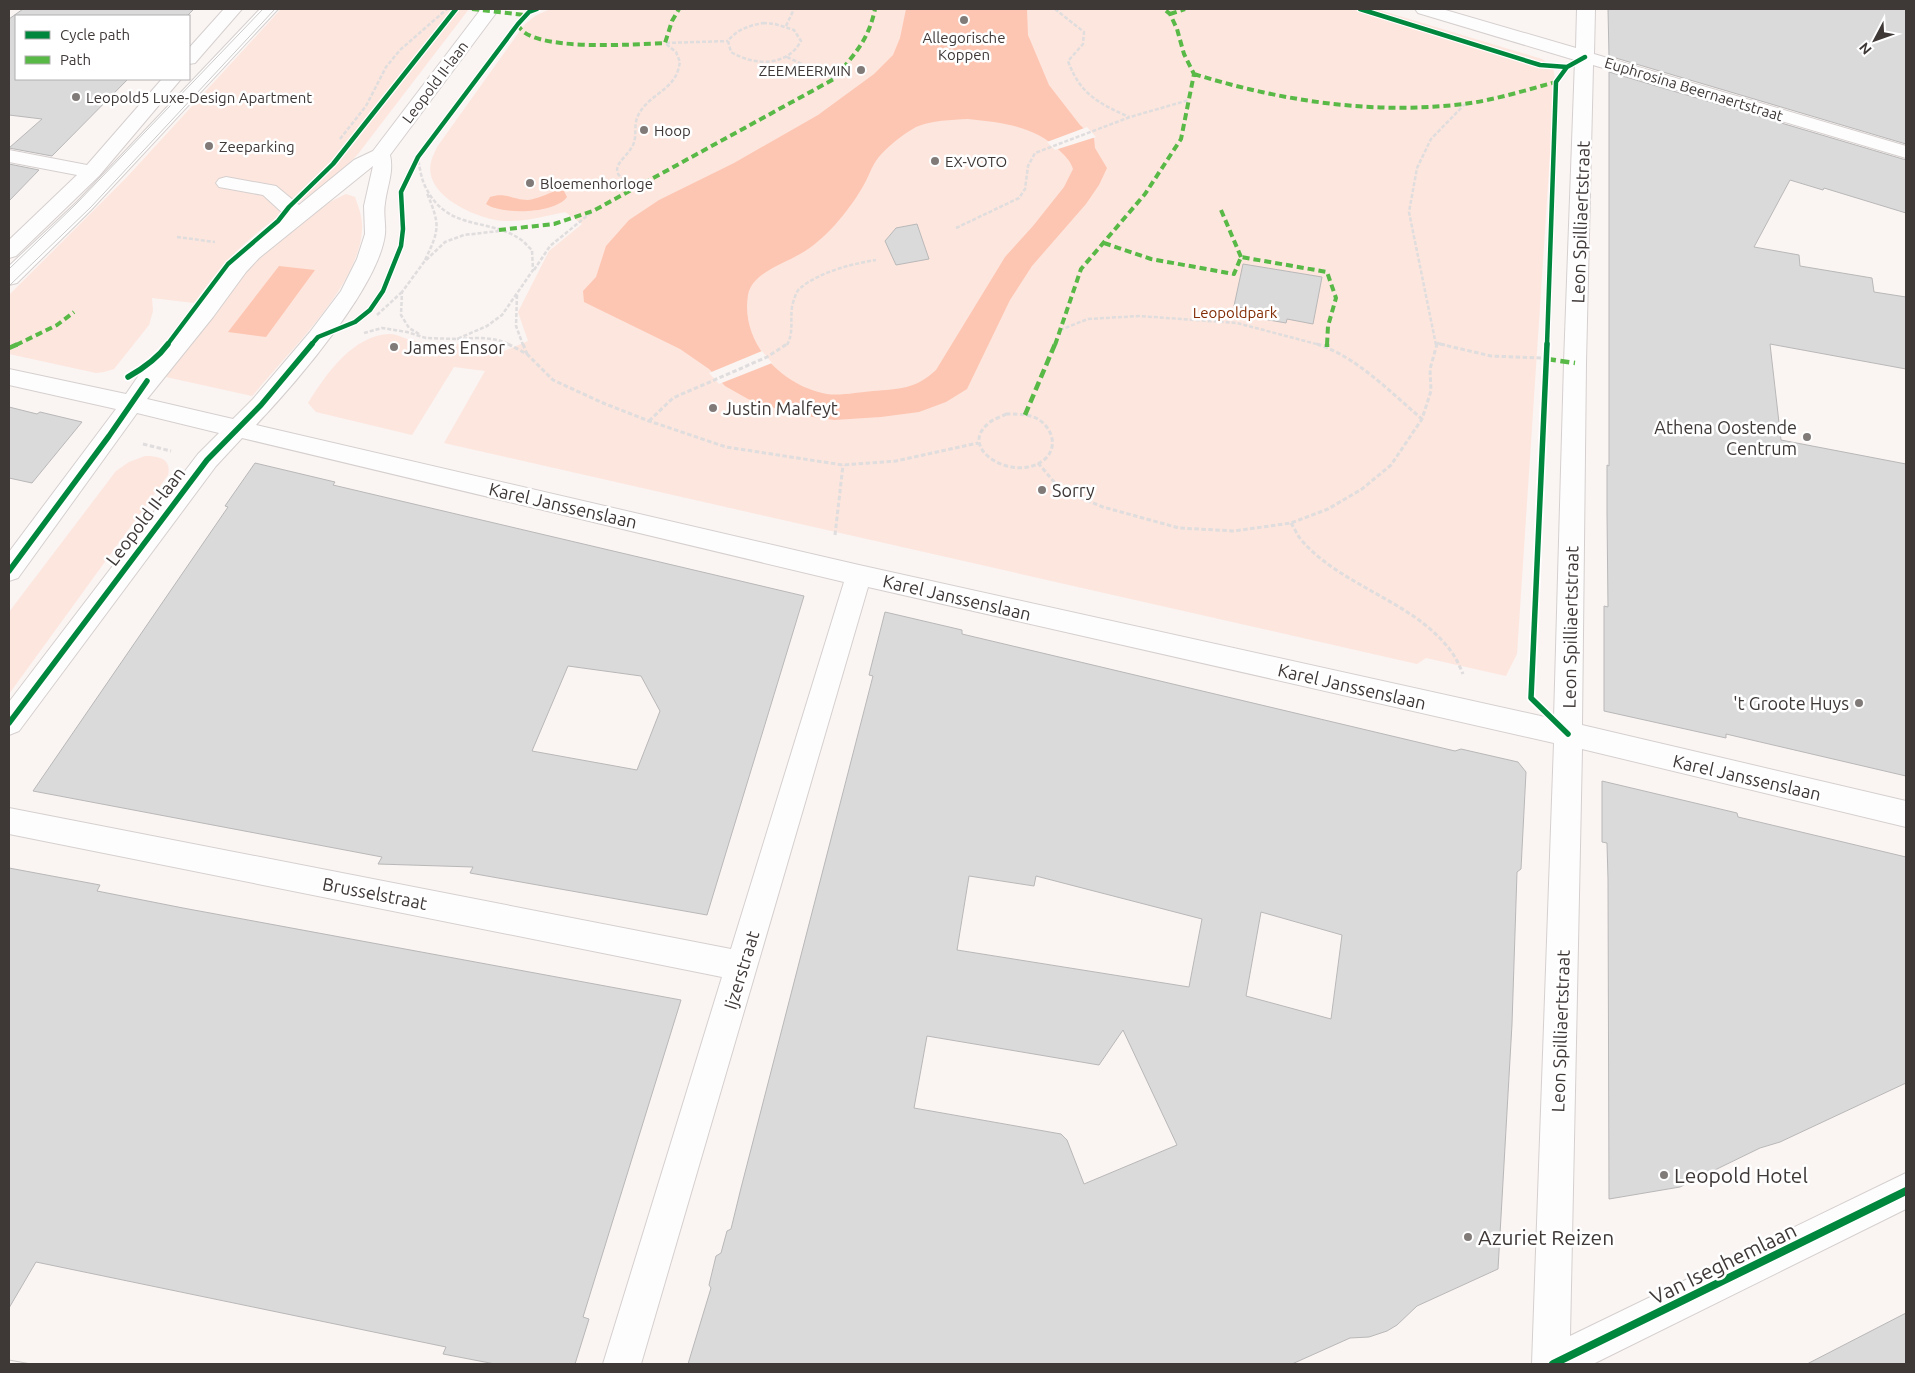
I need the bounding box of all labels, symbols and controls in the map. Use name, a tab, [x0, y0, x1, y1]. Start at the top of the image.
marker: Allegorische Koppen	[958, 14, 970, 26]
legend	[15, 15, 190, 80]
north arrow	[1850, 15, 1900, 65]
text: Cycle path	[60, 26, 130, 43]
place label: Allegorische Koppen	[923, 29, 1005, 63]
street label: Leopold II-laan	[399, 38, 471, 126]
text: N	[1856, 39, 1875, 58]
text: Path	[60, 51, 91, 68]
street label: Euphrosina Beernaertstraat	[1603, 54, 1785, 124]
place label: ZEEMEERMIN	[759, 62, 851, 79]
marker: ZEEMEERMIN	[855, 64, 867, 76]
place label: Leopold5 Luxe-Design Apartment	[86, 89, 312, 106]
marker: Leopold5 Luxe-Design Apartment	[70, 91, 82, 103]
place label: Hoop	[654, 122, 691, 139]
marker: Hoop	[638, 124, 650, 136]
place label: Zeeparking	[219, 138, 295, 155]
marker: Zeeparking	[203, 140, 215, 152]
street label: Leon Spilliaertstraat	[1567, 140, 1593, 304]
place label: EX-VOTO	[945, 153, 1007, 170]
marker: EX-VOTO	[929, 155, 941, 167]
place label: Bloemenhorloge	[540, 175, 653, 192]
marker: Bloemenhorloge	[524, 177, 536, 189]
park label: Leopoldpark	[1193, 304, 1278, 321]
place label: James Ensor	[404, 337, 505, 357]
marker: James Ensor	[388, 341, 400, 353]
place label: Justin Malfeyt	[723, 398, 838, 418]
marker: Justin Malfeyt	[707, 402, 719, 414]
place label: Athena Oostende Centrum	[1654, 417, 1797, 458]
marker: Athena Oostende Centrum	[1801, 431, 1813, 443]
street label: Leopold II-laan	[102, 463, 188, 569]
street label: Karel Janssenslaan	[487, 478, 639, 532]
place label: Sorry	[1052, 480, 1095, 500]
marker: Sorry	[1036, 484, 1048, 496]
street label: Leon Spilliaertstraat	[1559, 546, 1581, 708]
street label: Karel Janssenslaan	[881, 570, 1033, 624]
street label: Karel Janssenslaan	[1276, 659, 1428, 713]
place label: 't Groote Huys	[1733, 693, 1849, 713]
marker: 't Groote Huys	[1853, 697, 1865, 709]
street label: Karel Janssenslaan	[1671, 750, 1823, 804]
street label: Brusselstraat	[321, 873, 429, 913]
street label: Ijzerstraat	[720, 928, 762, 1012]
street label: Leon Spilliaertstraat	[1547, 949, 1573, 1113]
place label: Leopold Hotel	[1674, 1163, 1808, 1187]
marker: Leopold Hotel	[1658, 1169, 1670, 1181]
street label: Van Iseghemlaan	[1646, 1217, 1800, 1309]
place label: Azuriet Reizen	[1478, 1225, 1614, 1249]
marker: Azuriet Reizen	[1462, 1231, 1474, 1243]

